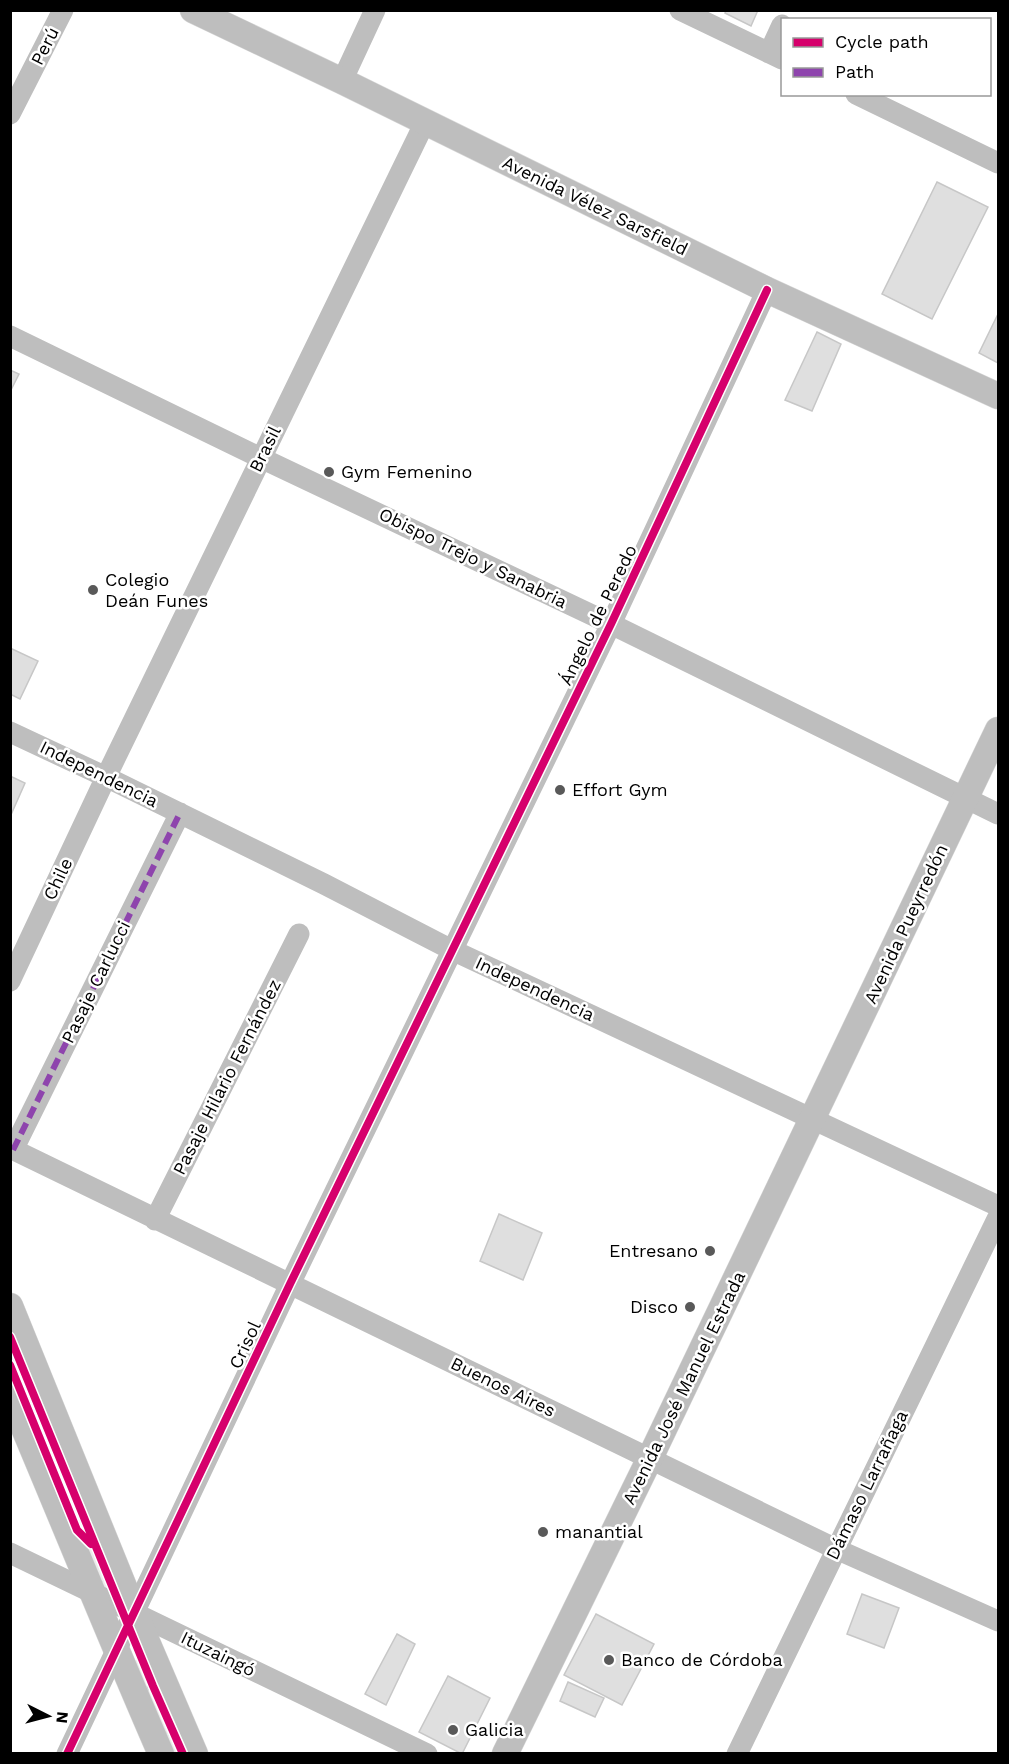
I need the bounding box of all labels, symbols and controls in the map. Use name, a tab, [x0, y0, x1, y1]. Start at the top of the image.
legend	[781, 18, 991, 96]
street label: Perú	[26, 23, 63, 68]
text: Cycle path	[835, 31, 929, 52]
text: Path	[835, 61, 875, 82]
street label: Avenida Vélez Sarsfield	[499, 152, 691, 260]
street label: Brasil	[244, 422, 285, 475]
place label: Gym Femenino	[341, 461, 472, 482]
marker: Gym Femenino	[322, 465, 336, 479]
street label: Obispo Trejo y Sanabria	[376, 503, 571, 612]
street label: Ángelo de Peredo	[554, 541, 641, 689]
place label: Colegio Deán Funes	[105, 569, 208, 611]
marker: Colegio Deán Funes	[86, 583, 100, 597]
street label: Independencia	[37, 736, 162, 811]
place label: Effort Gym	[572, 779, 668, 800]
marker: Effort Gym	[553, 783, 567, 797]
street label: Avenida Pueyrredón	[859, 841, 952, 1007]
street label: Chile	[39, 854, 76, 903]
street label: Pasaje Carlucci	[57, 917, 134, 1046]
street label: Independencia	[472, 952, 598, 1025]
street label: Pasaje Hilario Fernández	[168, 976, 285, 1178]
place label: Entresano	[609, 1240, 698, 1261]
marker: Entresano	[703, 1244, 717, 1258]
street label: Avenida José Manuel Estrada	[618, 1268, 749, 1508]
place label: Disco	[630, 1296, 678, 1317]
marker: Disco	[683, 1300, 697, 1314]
street label: Crisol	[224, 1317, 265, 1372]
street label: Buenos Aires	[448, 1352, 559, 1421]
street label: Dámaso Larrañaga	[821, 1407, 912, 1563]
place label: manantial	[555, 1521, 643, 1542]
marker: manantial	[536, 1525, 550, 1539]
street label: Ituzaingó	[178, 1627, 259, 1681]
place label: Banco de Córdoba	[621, 1649, 783, 1670]
marker: Banco de Córdoba	[602, 1653, 616, 1667]
north arrow	[18, 1686, 78, 1746]
text: N	[52, 1711, 72, 1724]
place label: Galicia	[465, 1719, 524, 1740]
marker: Galicia	[446, 1723, 460, 1737]

